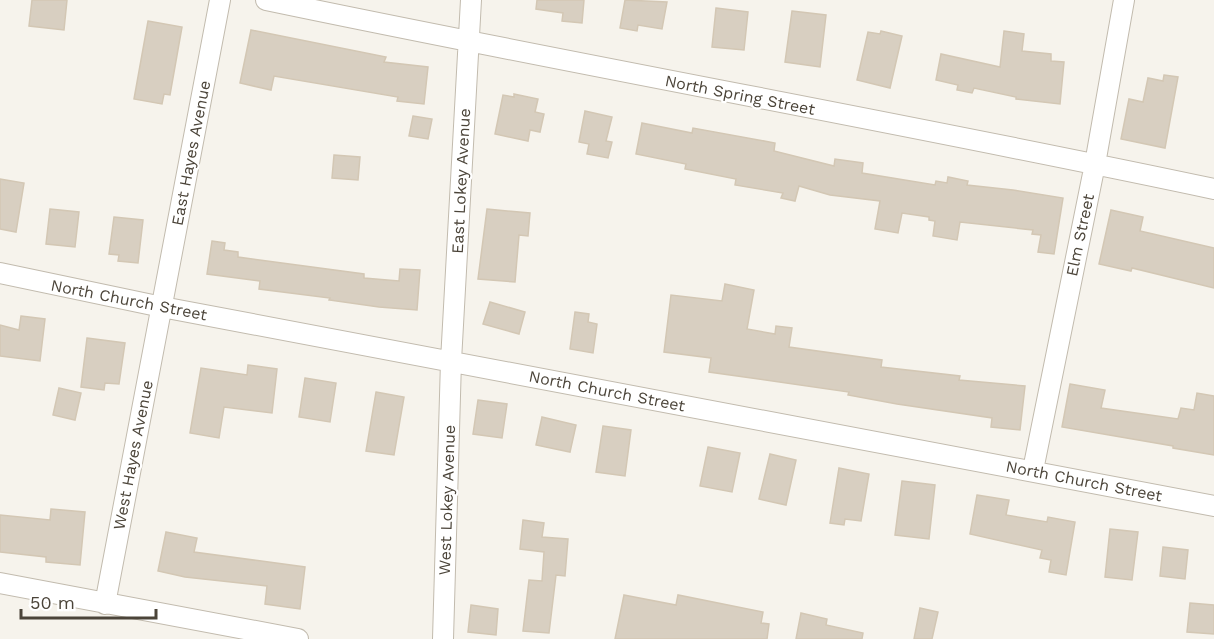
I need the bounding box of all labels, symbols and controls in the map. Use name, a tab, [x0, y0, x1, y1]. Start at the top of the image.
street label: North Spring Street	[663, 71, 817, 119]
street label: East Hayes Avenue	[168, 79, 214, 227]
street label: East Lokey Avenue	[448, 108, 474, 254]
street label: Elm Street	[1062, 192, 1098, 278]
street label: North Church Street	[49, 276, 209, 325]
street label: North Church Street	[527, 367, 687, 416]
street label: West Hayes Avenue	[109, 378, 157, 532]
street label: West Lokey Avenue	[435, 424, 459, 576]
street label: North Church Street	[1004, 457, 1164, 506]
scale bar	[21, 582, 156, 620]
text: 50 m	[30, 592, 75, 613]

